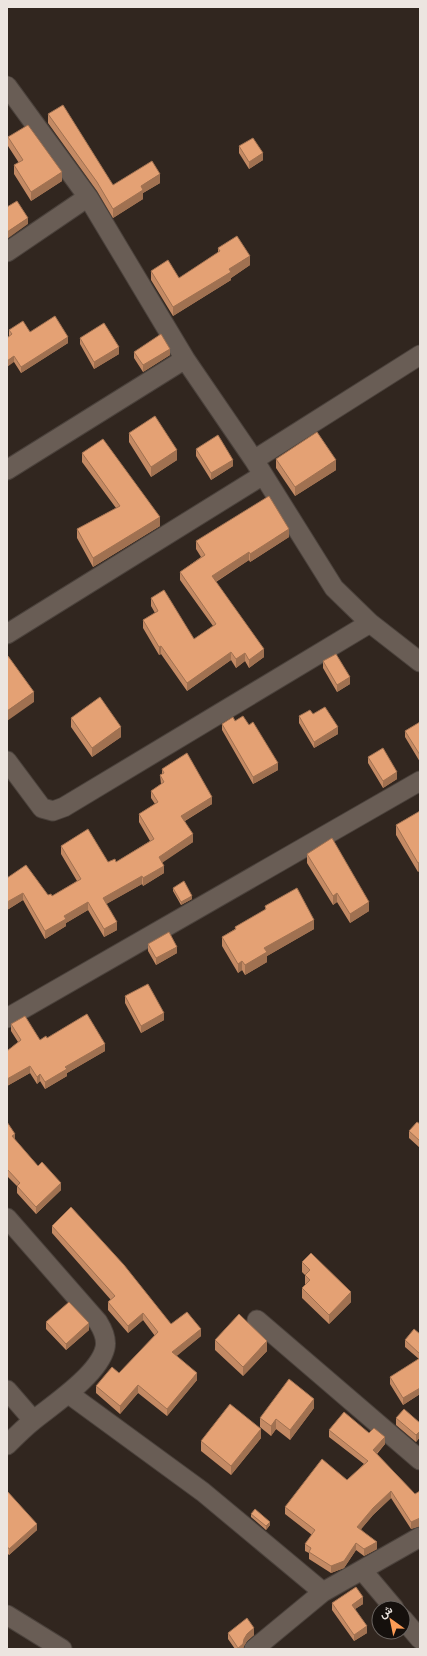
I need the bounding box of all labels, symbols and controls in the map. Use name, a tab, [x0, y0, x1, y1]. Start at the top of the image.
north arrow	[371, 1600, 411, 1640]
text: ش	[376, 1602, 395, 1621]

